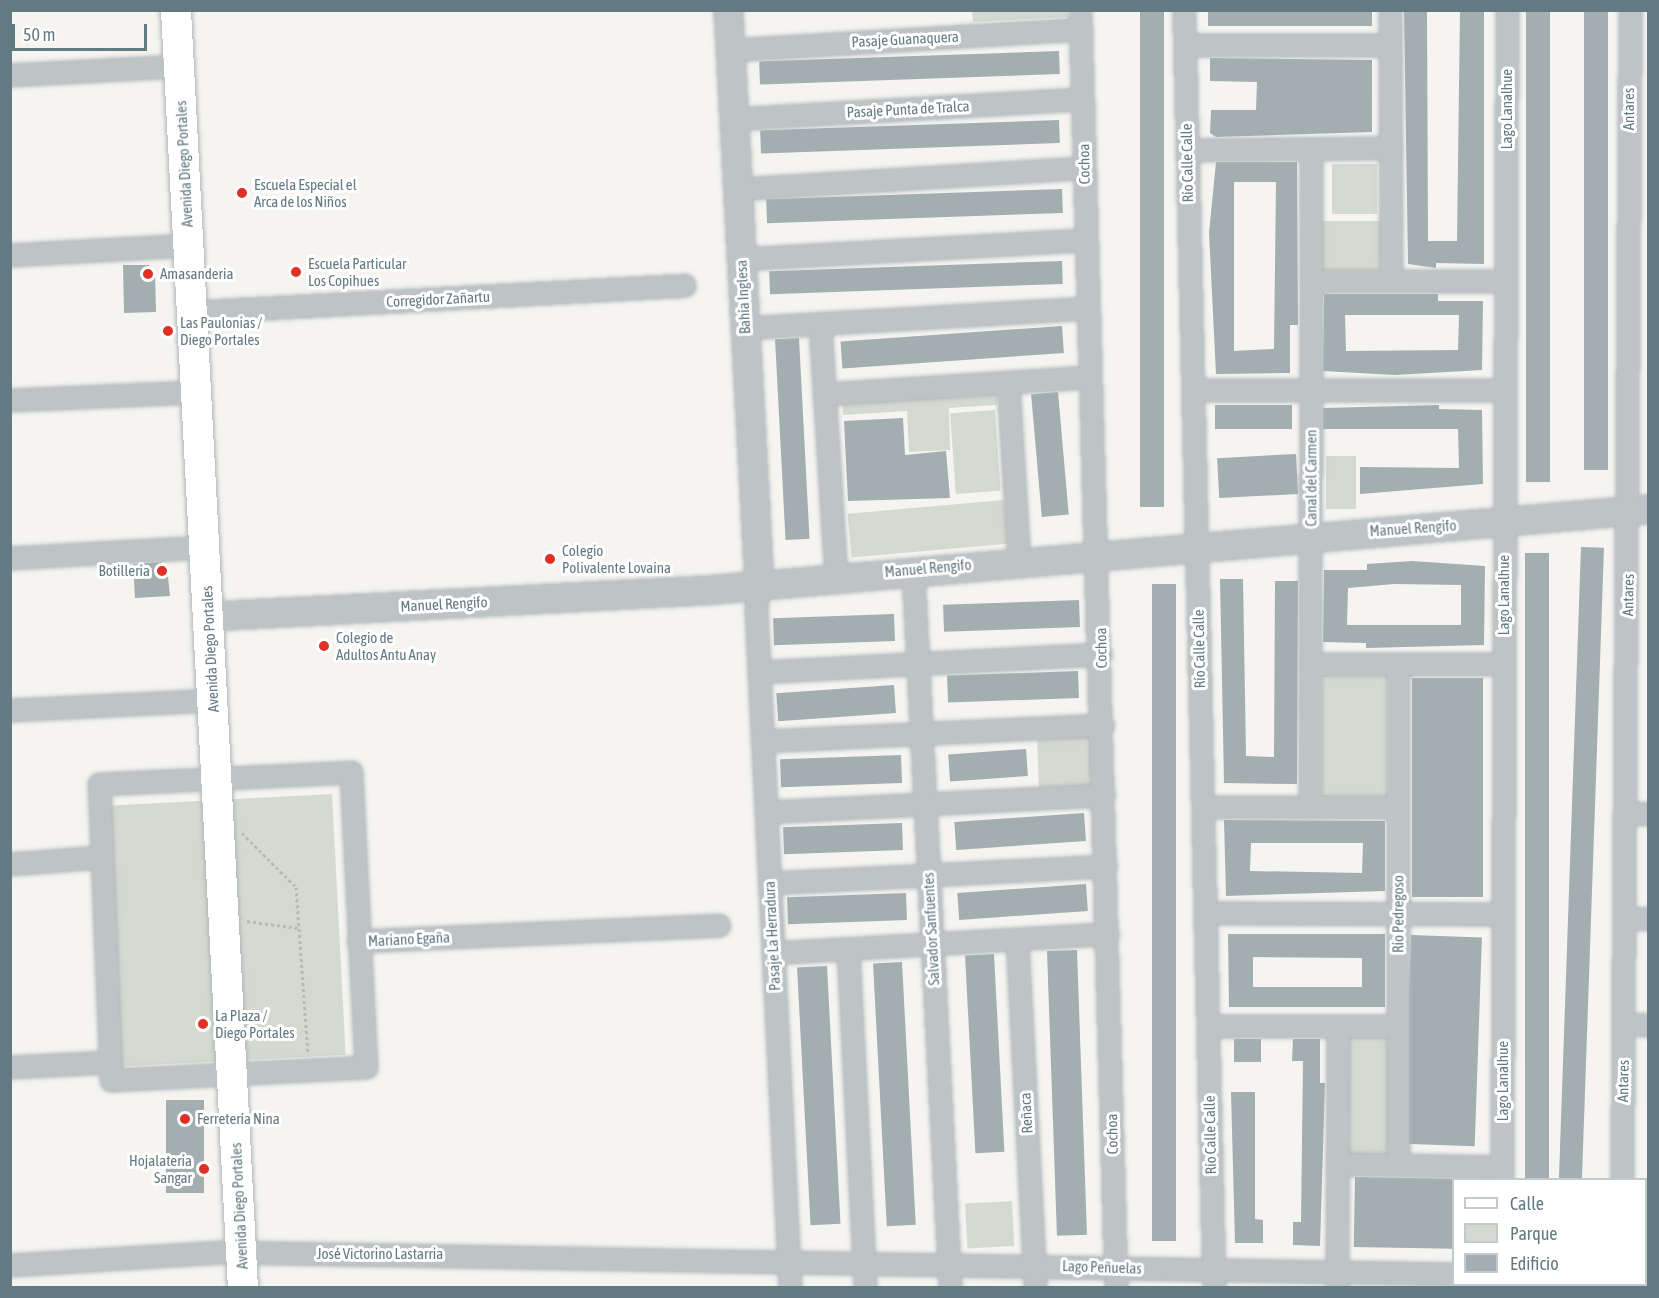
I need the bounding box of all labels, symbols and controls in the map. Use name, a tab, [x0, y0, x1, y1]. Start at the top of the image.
scale bar	[15, 12, 150, 50]
text: 50 m	[23, 24, 55, 45]
street label: Pasaje Guanaquera	[851, 27, 959, 51]
street label: Lago Lanalhue	[1498, 69, 1516, 149]
street label: Antares	[1620, 88, 1638, 130]
street label: Pasaje Punta de Tralca	[846, 97, 970, 121]
street label: Avenida Diego Portales	[172, 100, 196, 228]
street label: Río Calle Calle	[1177, 123, 1197, 203]
street label: Cochoa	[1075, 144, 1093, 184]
place label: Escuela Especial el Arca de los Niños	[254, 175, 357, 210]
marker: Escuela Especial el Arca de los Niños	[235, 186, 249, 200]
place label: Escuela Particular Los Copihues	[308, 254, 407, 289]
street label: Bahía Inglesa	[732, 259, 754, 335]
place label: Amasanderia	[160, 265, 233, 283]
marker: Escuela Particular Los Copihues	[289, 265, 303, 279]
marker: Amasanderia	[141, 267, 155, 281]
street label: Corregidor Zañartu	[386, 287, 490, 311]
place label: Las Paulonias / Diego Portales	[180, 313, 262, 348]
marker: Las Paulonias / Diego Portales	[161, 324, 175, 338]
street label: Canal del Carmen	[1302, 430, 1320, 526]
street label: Manuel Rengifo	[1369, 516, 1457, 540]
place label: Colegio Polivalente Lovaina	[562, 541, 671, 576]
marker: Colegio Polivalente Lovaina	[543, 552, 557, 566]
street label: Manuel Rengifo	[884, 555, 972, 581]
street label: Lago Lanalhue	[1495, 555, 1513, 635]
place label: Botilleria	[99, 562, 150, 580]
marker: Botilleria	[155, 564, 169, 578]
street label: Antares	[1619, 574, 1637, 616]
street label: Avenida Diego Portales	[198, 585, 222, 713]
street label: Manuel Rengifo	[400, 593, 488, 615]
street label: Río Calle Calle	[1189, 609, 1209, 689]
place label: Colegio de Adultos Antu Anay	[336, 628, 436, 663]
street label: Cochoa	[1092, 628, 1110, 668]
marker: Colegio de Adultos Antu Anay	[317, 639, 331, 653]
street label: Salvador Sanfuentes	[919, 872, 943, 986]
street label: Río Pedregoso	[1389, 875, 1407, 953]
street label: Pasaje La Herradura	[760, 881, 784, 991]
street label: Mariano Egaña	[368, 928, 450, 950]
place label: La Plaza / Diego Portales	[215, 1006, 295, 1041]
marker: La Plaza / Diego Portales	[196, 1017, 210, 1031]
street label: Lago Lanalhue	[1494, 1041, 1512, 1121]
street label: Antares	[1614, 1060, 1632, 1102]
street label: Reñaca	[1016, 1092, 1036, 1134]
street label: Río Calle Calle	[1200, 1095, 1220, 1175]
place label: Ferretería Nina	[197, 1110, 280, 1128]
marker: Ferretería Nina	[178, 1112, 192, 1126]
street label: Cochoa	[1103, 1114, 1121, 1154]
street label: Avenida Diego Portales	[227, 1142, 251, 1270]
place label: Hojalateria Sangar	[129, 1151, 192, 1186]
marker: Hojalateria Sangar	[197, 1162, 211, 1176]
legend	[1452, 1178, 1647, 1286]
text: Calle	[1510, 1193, 1544, 1214]
text: Parque	[1510, 1223, 1558, 1244]
street label: José Victorino Lastarria	[317, 1245, 443, 1263]
text: Edificio	[1510, 1253, 1559, 1274]
street label: Lago Peñuelas	[1062, 1257, 1142, 1277]

